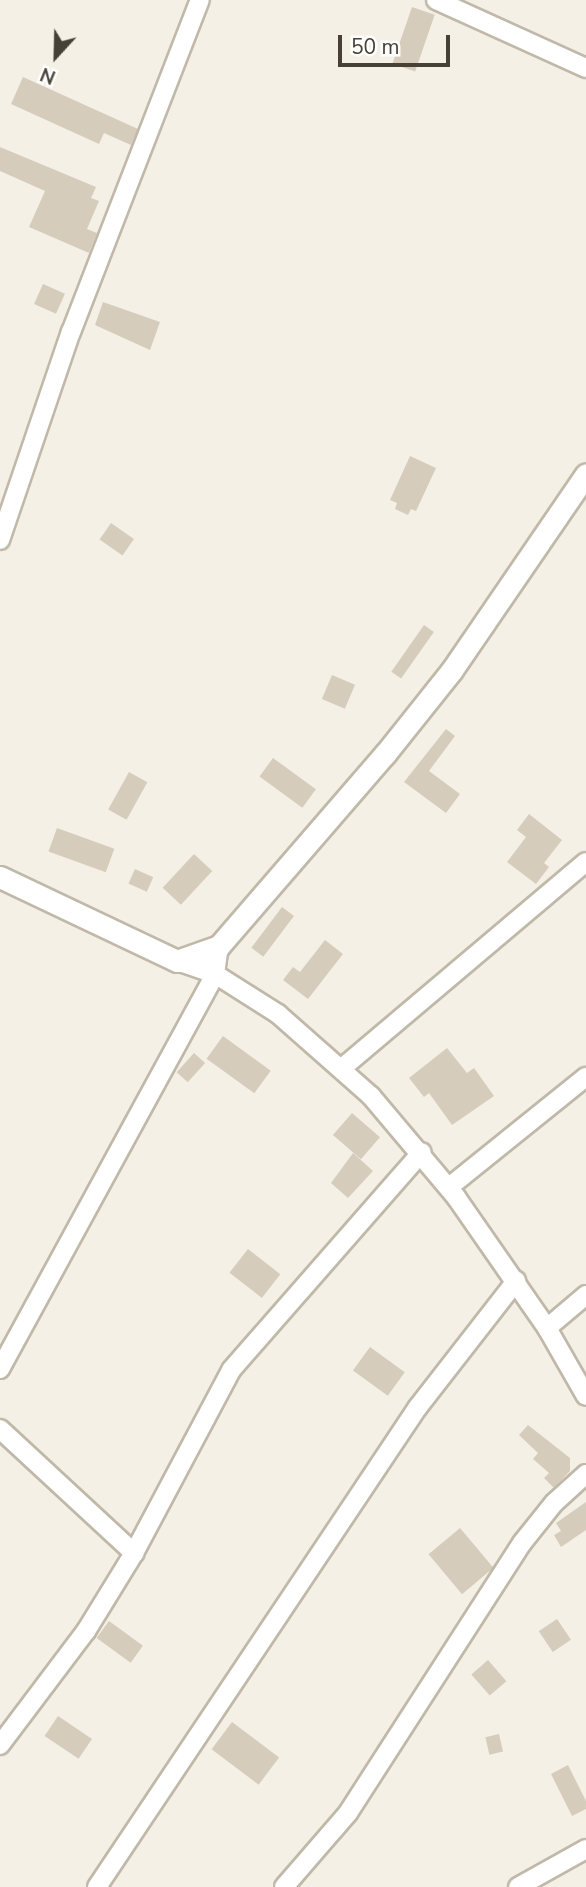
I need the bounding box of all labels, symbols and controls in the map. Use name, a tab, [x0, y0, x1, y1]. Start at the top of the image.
north arrow	[21, 21, 91, 91]
scale bar	[341, 21, 453, 65]
text: 50 m	[351, 33, 400, 61]
text: N	[37, 61, 60, 90]

